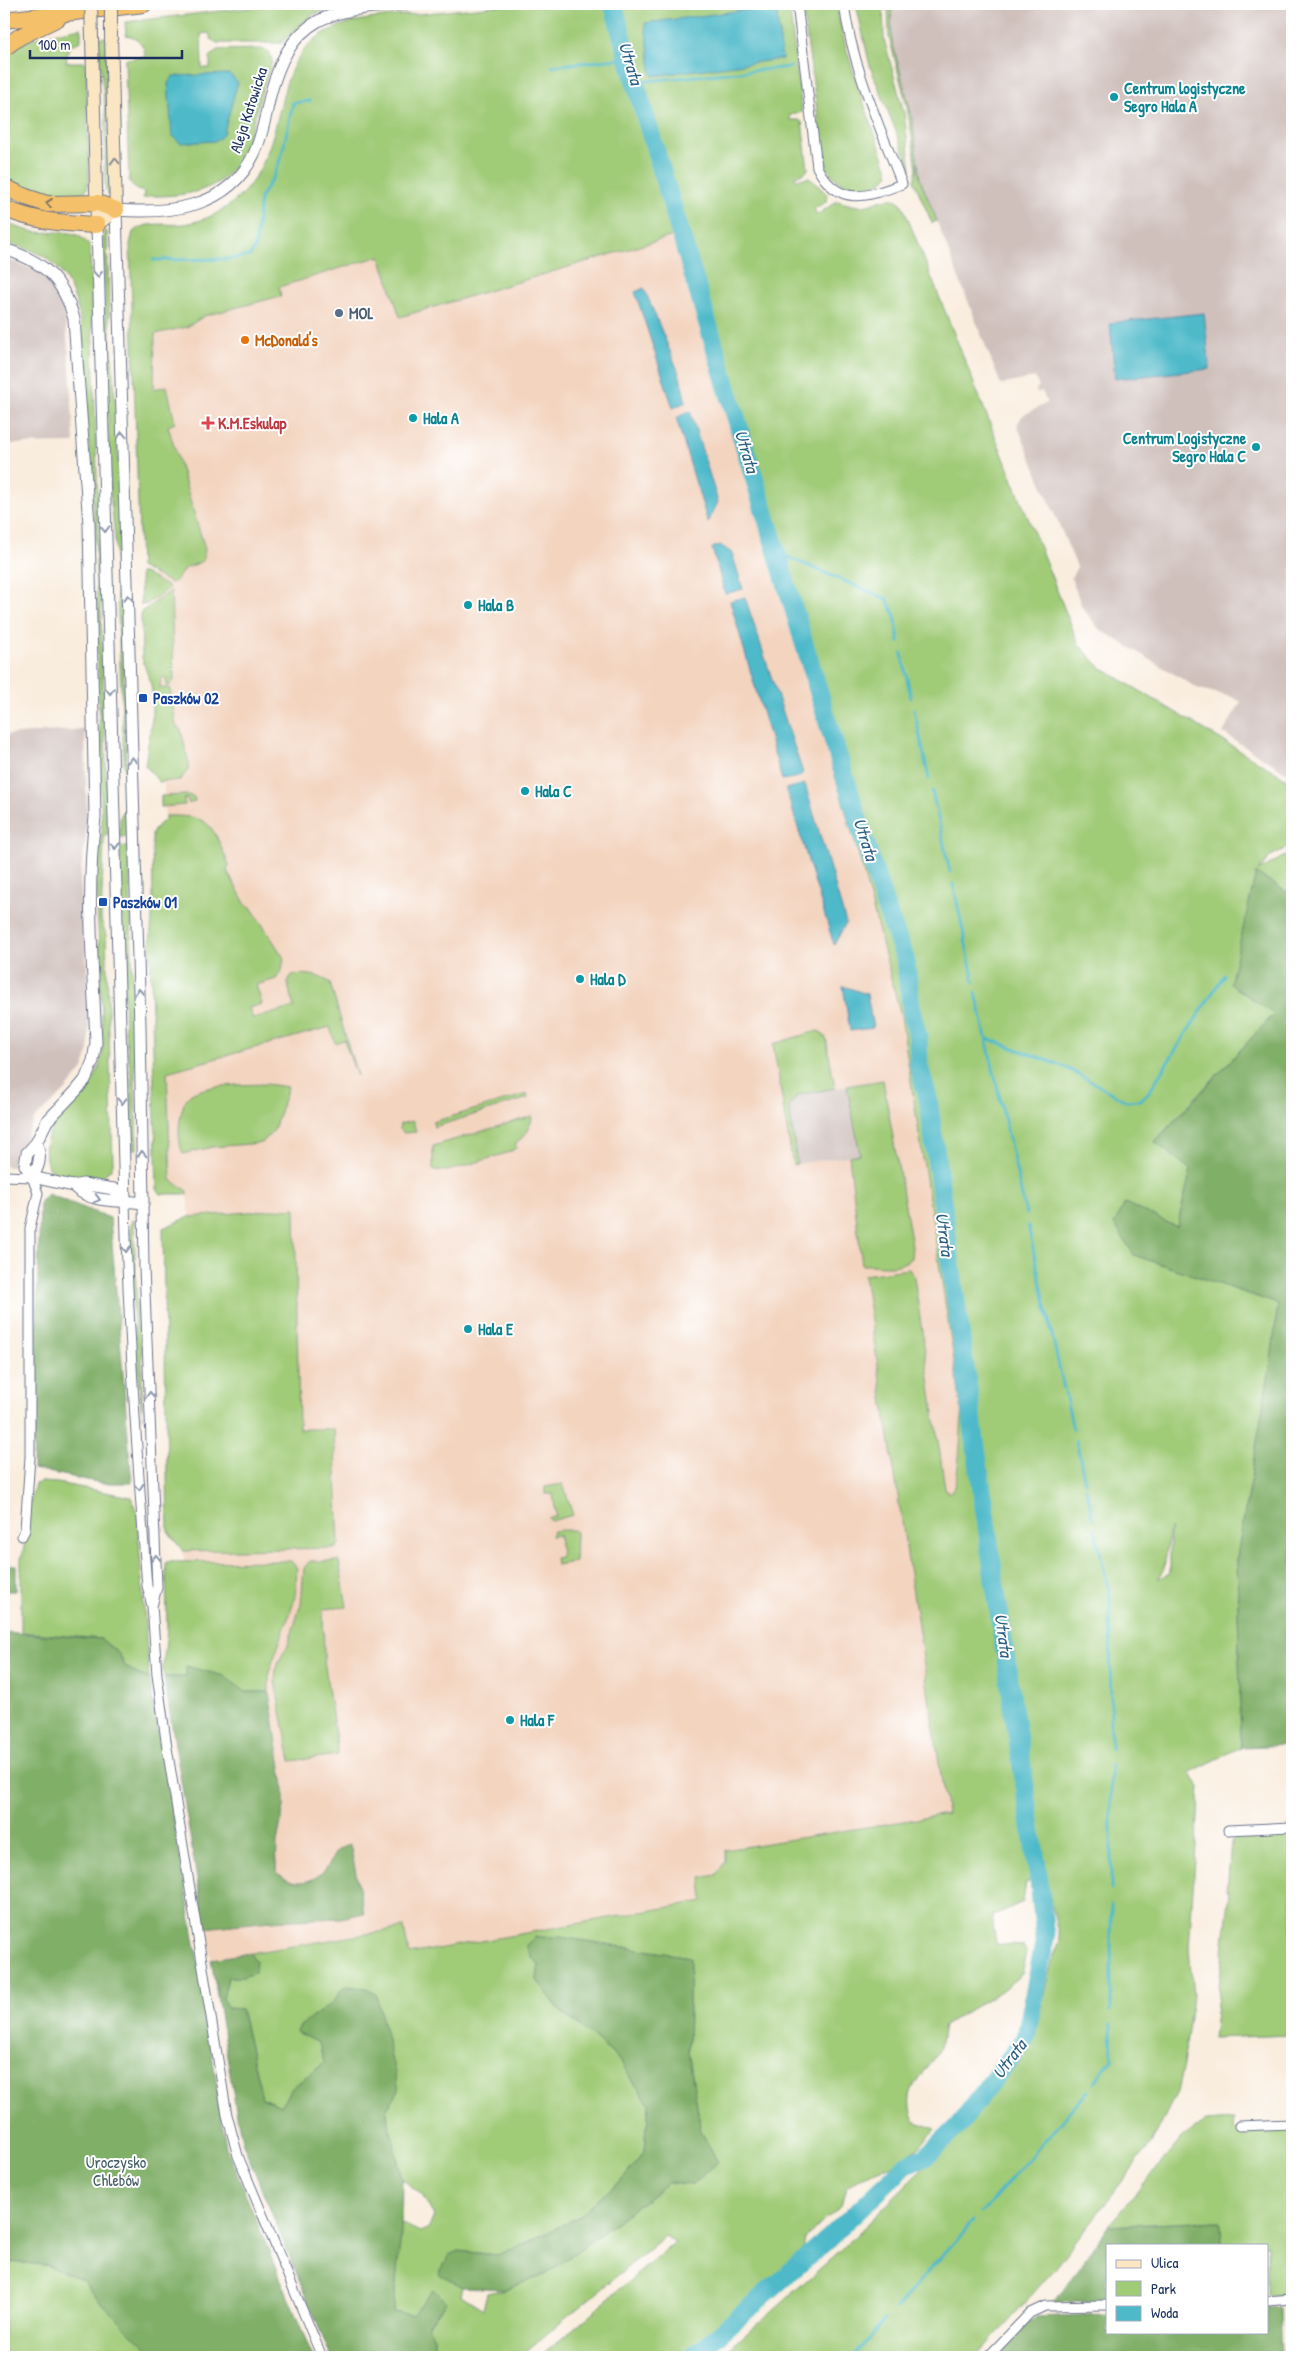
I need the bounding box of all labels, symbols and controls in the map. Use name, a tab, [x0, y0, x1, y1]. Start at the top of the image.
scale bar	[30, 28, 182, 60]
text: 100 m	[38, 34, 71, 55]
water label: Utrata	[613, 39, 650, 89]
street label: Aleja Katowicka	[224, 64, 272, 156]
place label: Centrum logistyczne Segro Hala A	[1124, 77, 1246, 118]
marker: Centrum logistyczne Segro Hala A	[1108, 91, 1120, 103]
one-way arrow	[109, 157, 120, 165]
one-way arrow	[45, 198, 53, 209]
one-way arrow	[93, 270, 103, 278]
place label: MOL	[349, 302, 373, 324]
marker: MOL	[333, 307, 345, 319]
place label: McDonald's	[255, 329, 318, 351]
marker: McDonald's	[239, 334, 251, 346]
place label: Hala A	[423, 407, 459, 429]
place label: K.M.Eskulap	[218, 412, 287, 435]
marker: Hala A	[407, 412, 419, 424]
marker: K.M.Eskulap	[202, 417, 214, 429]
water label: Utrata	[729, 427, 766, 477]
place label: Centrum Logistyczne Segro Hala C	[1123, 427, 1247, 468]
one-way arrow	[117, 431, 127, 439]
marker: Centrum Logistyczne Segro Hala C	[1250, 441, 1262, 453]
one-way arrow	[100, 525, 111, 533]
one-way arrow	[122, 594, 133, 602]
place label: Hala B	[478, 594, 514, 616]
marker: Hala B	[462, 599, 474, 611]
place label: Paszków 02	[153, 687, 219, 709]
one-way arrow	[105, 688, 116, 696]
marker: Paszków 02	[137, 692, 149, 704]
one-way arrow	[127, 756, 137, 764]
place label: Hala C	[535, 780, 572, 802]
marker: Hala C	[519, 785, 531, 797]
water label: Utrata	[847, 815, 885, 865]
one-way arrow	[110, 842, 120, 850]
place label: Paszków 01	[113, 891, 177, 913]
marker: Paszków 01	[97, 896, 109, 908]
place label: Hala D	[590, 968, 626, 990]
marker: Hala D	[574, 973, 586, 985]
one-way arrow	[134, 988, 144, 996]
one-way arrow	[117, 1098, 127, 1106]
one-way arrow	[137, 1150, 148, 1158]
one-way arrow	[93, 1193, 101, 1203]
water label: Utrata	[930, 1211, 961, 1259]
one-way arrow	[121, 1246, 131, 1253]
place label: Hala E	[478, 1318, 514, 1340]
marker: Hala E	[462, 1323, 474, 1335]
one-way arrow	[145, 1391, 155, 1398]
one-way arrow	[133, 1483, 144, 1491]
one-way arrow	[151, 1553, 161, 1561]
water label: Utrata	[989, 1612, 1020, 1660]
place label: Hala F	[520, 1709, 555, 1731]
marker: Hala F	[504, 1714, 516, 1726]
water label: Utrata	[986, 2033, 1033, 2084]
park label: Uroczysko Chlebów	[86, 2151, 147, 2191]
legend	[1106, 2244, 1268, 2334]
text: Ulica	[1151, 2252, 1178, 2273]
text: Park	[1151, 2278, 1176, 2299]
text: Woda	[1151, 2302, 1178, 2323]

